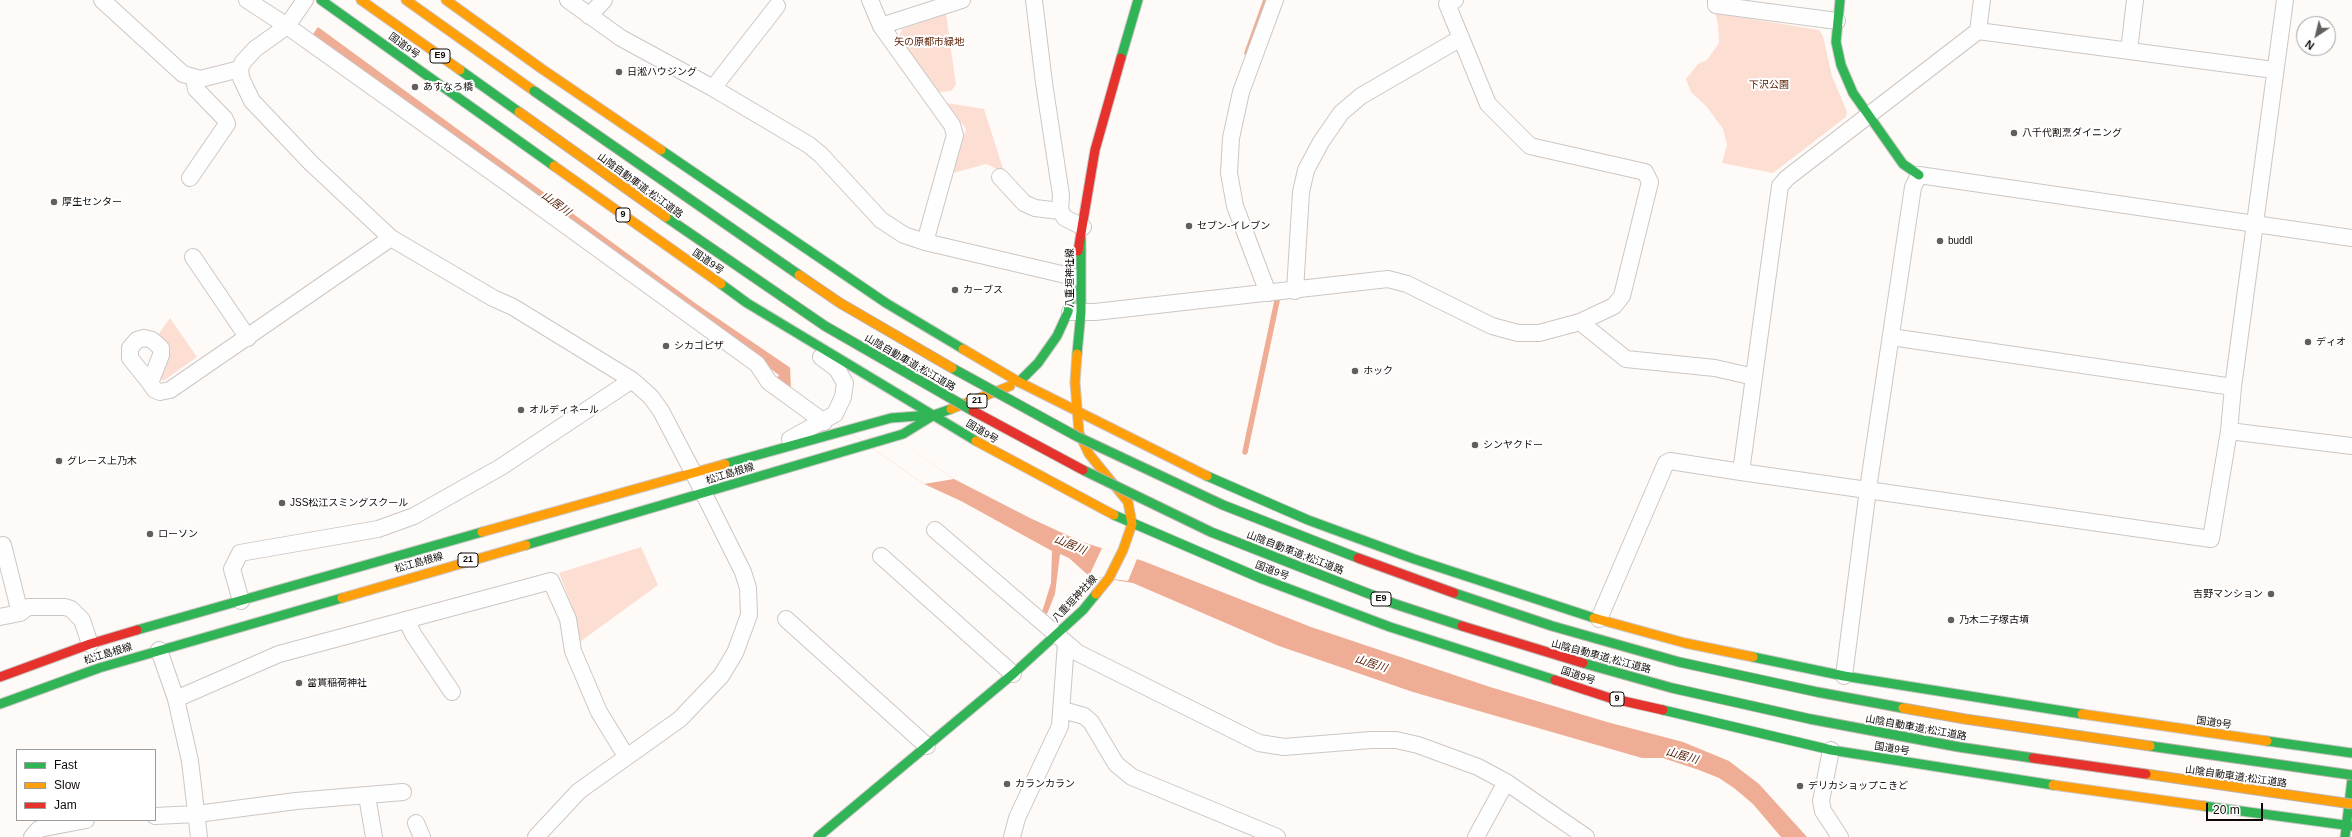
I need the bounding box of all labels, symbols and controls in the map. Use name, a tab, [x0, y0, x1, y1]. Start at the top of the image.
north arrow	[2296, 16, 2336, 56]
street label: 国道9号	[386, 31, 422, 61]
park label: 矢の原都市緑地	[894, 36, 964, 48]
text: N	[2303, 38, 2316, 52]
road number: E9	[430, 49, 450, 63]
place label: 日淞ハウジング	[627, 66, 697, 78]
marker: 日淞ハウジング	[614, 67, 624, 77]
park label: 下沢公園	[1749, 79, 1789, 91]
place label: あすなろ橋	[423, 81, 473, 93]
marker: あすなろ橋	[410, 82, 420, 92]
place label: 八千代割烹ダイニング	[2022, 127, 2122, 139]
marker: 八千代割烹ダイニング	[2009, 128, 2019, 138]
street label: 山陰自動車道;松江道路	[595, 151, 685, 221]
water label: 山居川	[539, 189, 573, 219]
place label: 厚生センター	[62, 196, 122, 208]
marker: 厚生センター	[49, 197, 59, 207]
road number: 9	[616, 208, 630, 222]
place label: セブン-イレブン	[1197, 220, 1270, 232]
marker: セブン-イレブン	[1184, 221, 1194, 231]
place label: buddl	[1948, 235, 1972, 247]
marker: buddl	[1935, 236, 1945, 246]
street label: 国道9号	[690, 247, 726, 277]
street label: 八重垣神社線	[1064, 248, 1076, 308]
place label: カーブス	[963, 284, 1003, 296]
marker: カーブス	[950, 285, 960, 295]
street label: 山陰自動車道;松江道路	[862, 332, 958, 394]
place label: ディオ	[2316, 336, 2346, 348]
marker: ディオ	[2303, 337, 2313, 347]
place label: シカゴピザ	[674, 340, 724, 352]
marker: シカゴピザ	[661, 341, 671, 351]
place label: ホック	[1363, 365, 1393, 377]
marker: ホック	[1350, 366, 1360, 376]
road number: 21	[967, 394, 987, 408]
place label: オルディネール	[529, 404, 599, 416]
marker: オルディネール	[516, 405, 526, 415]
street label: 国道9号	[964, 418, 1000, 446]
place label: シンヤクドー	[1483, 439, 1543, 451]
marker: シンヤクドー	[1470, 440, 1480, 450]
place label: グレース上乃木	[67, 455, 137, 467]
marker: グレース上乃木	[54, 456, 64, 466]
street label: 松江島根線	[704, 461, 756, 487]
place label: JSS松江スミングスクール	[290, 497, 408, 509]
marker: JSS松江スミングスクール	[277, 498, 287, 508]
place label: ローソン	[158, 528, 198, 540]
marker: ローソン	[145, 529, 155, 539]
street label: 山陰自動車道;松江道路	[1245, 529, 1345, 577]
water label: 山居川	[1052, 533, 1088, 557]
street label: 松江島根線	[393, 550, 445, 576]
road number: 21	[458, 553, 478, 567]
street label: 国道9号	[1253, 559, 1291, 583]
street label: 八重垣神社線	[1050, 573, 1100, 625]
place label: 吉野マンション	[2193, 588, 2263, 600]
marker: 吉野マンション	[2266, 589, 2276, 599]
road number: E9	[1371, 592, 1391, 606]
place label: 乃木二子塚古墳	[1959, 614, 2029, 626]
marker: 乃木二子塚古墳	[1946, 615, 1956, 625]
street label: 山陰自動車道;松江道路	[1550, 638, 1652, 676]
street label: 松江島根線	[82, 641, 134, 667]
water label: 山居川	[1353, 653, 1389, 675]
street label: 国道9号	[1559, 665, 1597, 687]
place label: 當貫稲荷神社	[307, 677, 367, 689]
marker: 當貫稲荷神社	[294, 678, 304, 688]
road number: 9	[1610, 692, 1624, 706]
street label: 山陰自動車道;松江道路	[1864, 713, 1968, 743]
street label: 国道9号	[2196, 715, 2232, 731]
street label: 国道9号	[1873, 740, 1911, 758]
water label: 山居川	[1664, 745, 1700, 767]
legend	[16, 749, 156, 821]
text: Fast	[54, 758, 77, 772]
street label: 山陰自動車道;松江道路	[2184, 764, 2288, 790]
text: Slow	[54, 778, 80, 792]
place label: カランカラン	[1015, 778, 1075, 790]
marker: カランカラン	[1002, 779, 1012, 789]
place label: デリカショップこきど	[1808, 780, 1908, 792]
marker: デリカショップこきど	[1795, 781, 1805, 791]
scale bar	[2208, 795, 2265, 821]
text: Jam	[54, 798, 77, 812]
text: 20 m	[2213, 803, 2240, 817]

